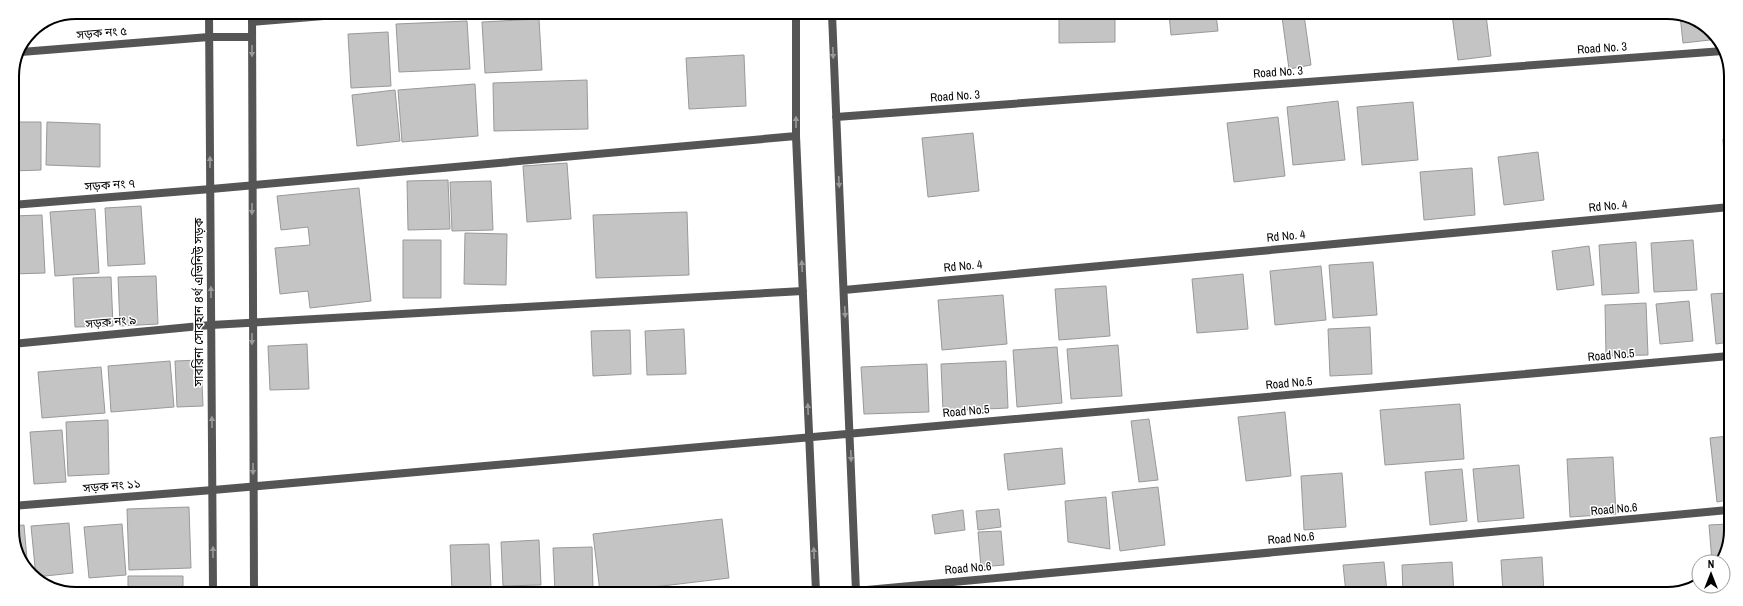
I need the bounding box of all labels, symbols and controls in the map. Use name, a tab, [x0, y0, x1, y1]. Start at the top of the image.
street label: সড়ক নং ৫	[75, 23, 128, 43]
street label: Road No. 3	[1577, 38, 1627, 58]
one-way arrow	[249, 45, 255, 58]
one-way arrow	[830, 47, 837, 59]
street label: Road No. 3	[1253, 62, 1303, 82]
street label: Road No. 3	[930, 86, 980, 106]
one-way arrow	[793, 115, 799, 128]
one-way arrow	[207, 155, 213, 168]
street label: সড়ক নং ৭	[83, 175, 136, 195]
one-way arrow	[836, 176, 842, 189]
street label: Rd No. 4	[1588, 196, 1629, 216]
one-way arrow	[249, 203, 255, 216]
street label: সাবরিনা সোবহান ৪র্থ এভিনিউ সড়ক	[191, 217, 207, 387]
street label: Rd No. 4	[1266, 226, 1307, 246]
street label: Rd No. 4	[943, 256, 984, 276]
one-way arrow	[799, 259, 805, 272]
one-way arrow	[208, 285, 214, 298]
one-way arrow	[842, 306, 848, 319]
street label: সড়ক নং ৯	[84, 312, 137, 332]
one-way arrow	[249, 333, 256, 345]
street label: Road No.5	[1587, 345, 1636, 365]
street label: Road No.5	[1265, 373, 1314, 393]
street label: Road No.5	[942, 401, 991, 421]
one-way arrow	[805, 402, 811, 415]
one-way arrow	[209, 415, 215, 428]
one-way arrow	[848, 450, 855, 462]
one-way arrow	[250, 463, 256, 476]
street label: সড়ক নং ১১	[81, 476, 142, 497]
street label: Road No.6	[1590, 499, 1638, 519]
street label: Road No.6	[1267, 528, 1315, 548]
one-way arrow	[210, 545, 216, 558]
one-way arrow	[811, 546, 817, 559]
north arrow	[1691, 554, 1731, 594]
text: N	[1708, 557, 1714, 571]
street label: Road No.6	[944, 558, 992, 578]

